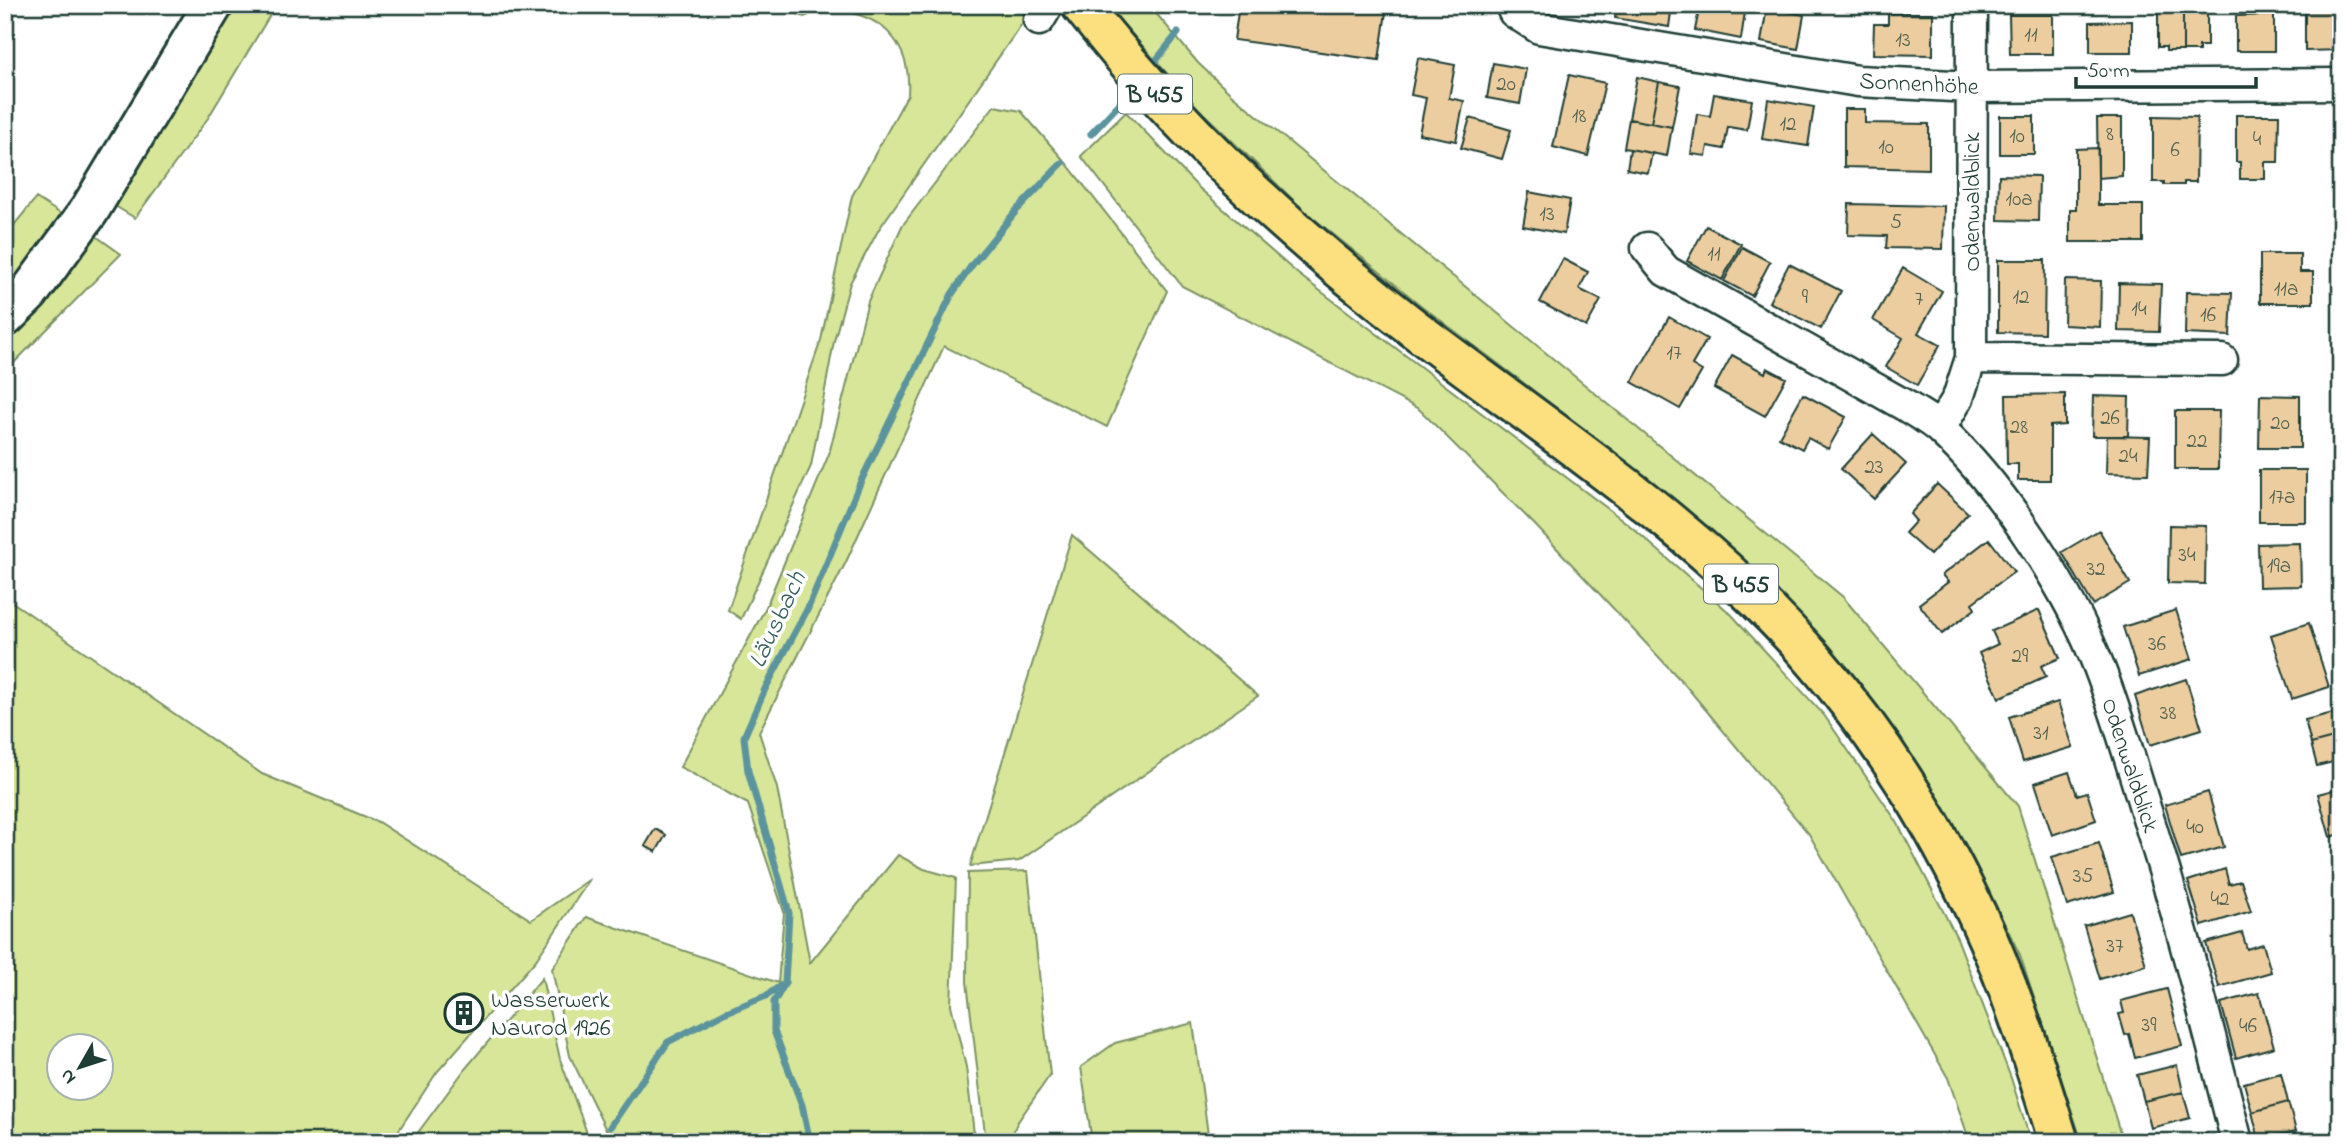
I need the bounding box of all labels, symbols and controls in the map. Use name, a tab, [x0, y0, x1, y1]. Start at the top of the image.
house number: 11	[2024, 21, 2038, 51]
house number: 13	[1895, 26, 1911, 56]
scale bar	[2076, 46, 2257, 90]
text: 50 m	[2087, 57, 2130, 87]
street label: Sonnenhöhe	[1858, 65, 1980, 106]
house number: 20	[1496, 70, 1516, 100]
road number: B 455	[1118, 74, 1192, 114]
house number: 18	[1572, 102, 1586, 132]
house number: 12	[1779, 110, 1797, 140]
house number: 8	[2106, 120, 2114, 150]
house number: 10	[2009, 122, 2025, 152]
house number: 4	[2253, 125, 2262, 155]
street label: Odenwaldblick	[1956, 132, 1991, 272]
house number: 10	[1878, 133, 1894, 163]
house number: 6	[2170, 136, 2180, 166]
house number: 10a	[2005, 185, 2033, 215]
house number: 13	[1539, 200, 1555, 230]
house number: 5	[1890, 208, 1902, 238]
house number: 11	[1707, 240, 1721, 270]
house number: 11a	[2274, 275, 2298, 305]
house number: 9	[1802, 283, 1809, 313]
house number: 12	[2012, 283, 2030, 313]
house number: 7	[1915, 285, 1924, 315]
house number: 14	[2131, 295, 2147, 325]
house number: 16	[2200, 301, 2216, 331]
house number: 17	[1666, 339, 1682, 369]
house number: 26	[2100, 404, 2120, 434]
house number: 20	[2270, 409, 2290, 439]
house number: 28	[2010, 413, 2028, 443]
house number: 22	[2187, 427, 2207, 457]
house number: 24	[2118, 442, 2138, 472]
house number: 23	[1864, 453, 1884, 483]
house number: 17a	[2269, 483, 2295, 513]
house number: 34	[2178, 541, 2196, 571]
house number: 19a	[2267, 552, 2291, 582]
house number: 32	[2086, 555, 2106, 585]
road number: B 455	[1704, 564, 1778, 604]
water label: Läusbach	[740, 565, 818, 675]
house number: 36	[2148, 630, 2166, 660]
house number: 29	[2012, 642, 2029, 672]
street label: Odenwaldblick	[2090, 694, 2167, 838]
house number: 38	[2160, 699, 2176, 729]
house number: 31	[2033, 719, 2049, 749]
house number: 40	[2186, 813, 2204, 843]
house number: 35	[2073, 862, 2093, 892]
house number: 42	[2210, 885, 2230, 915]
house number: 37	[2106, 932, 2124, 962]
place label: Wasserwerk Naurod 1926	[491, 984, 611, 1047]
building icon: Wasserwerk Naurod 1926	[443, 992, 485, 1034]
house number: 39	[2142, 1011, 2157, 1041]
house number: 46	[2239, 1012, 2257, 1042]
north arrow	[46, 1032, 116, 1102]
text: N	[54, 1063, 83, 1090]

